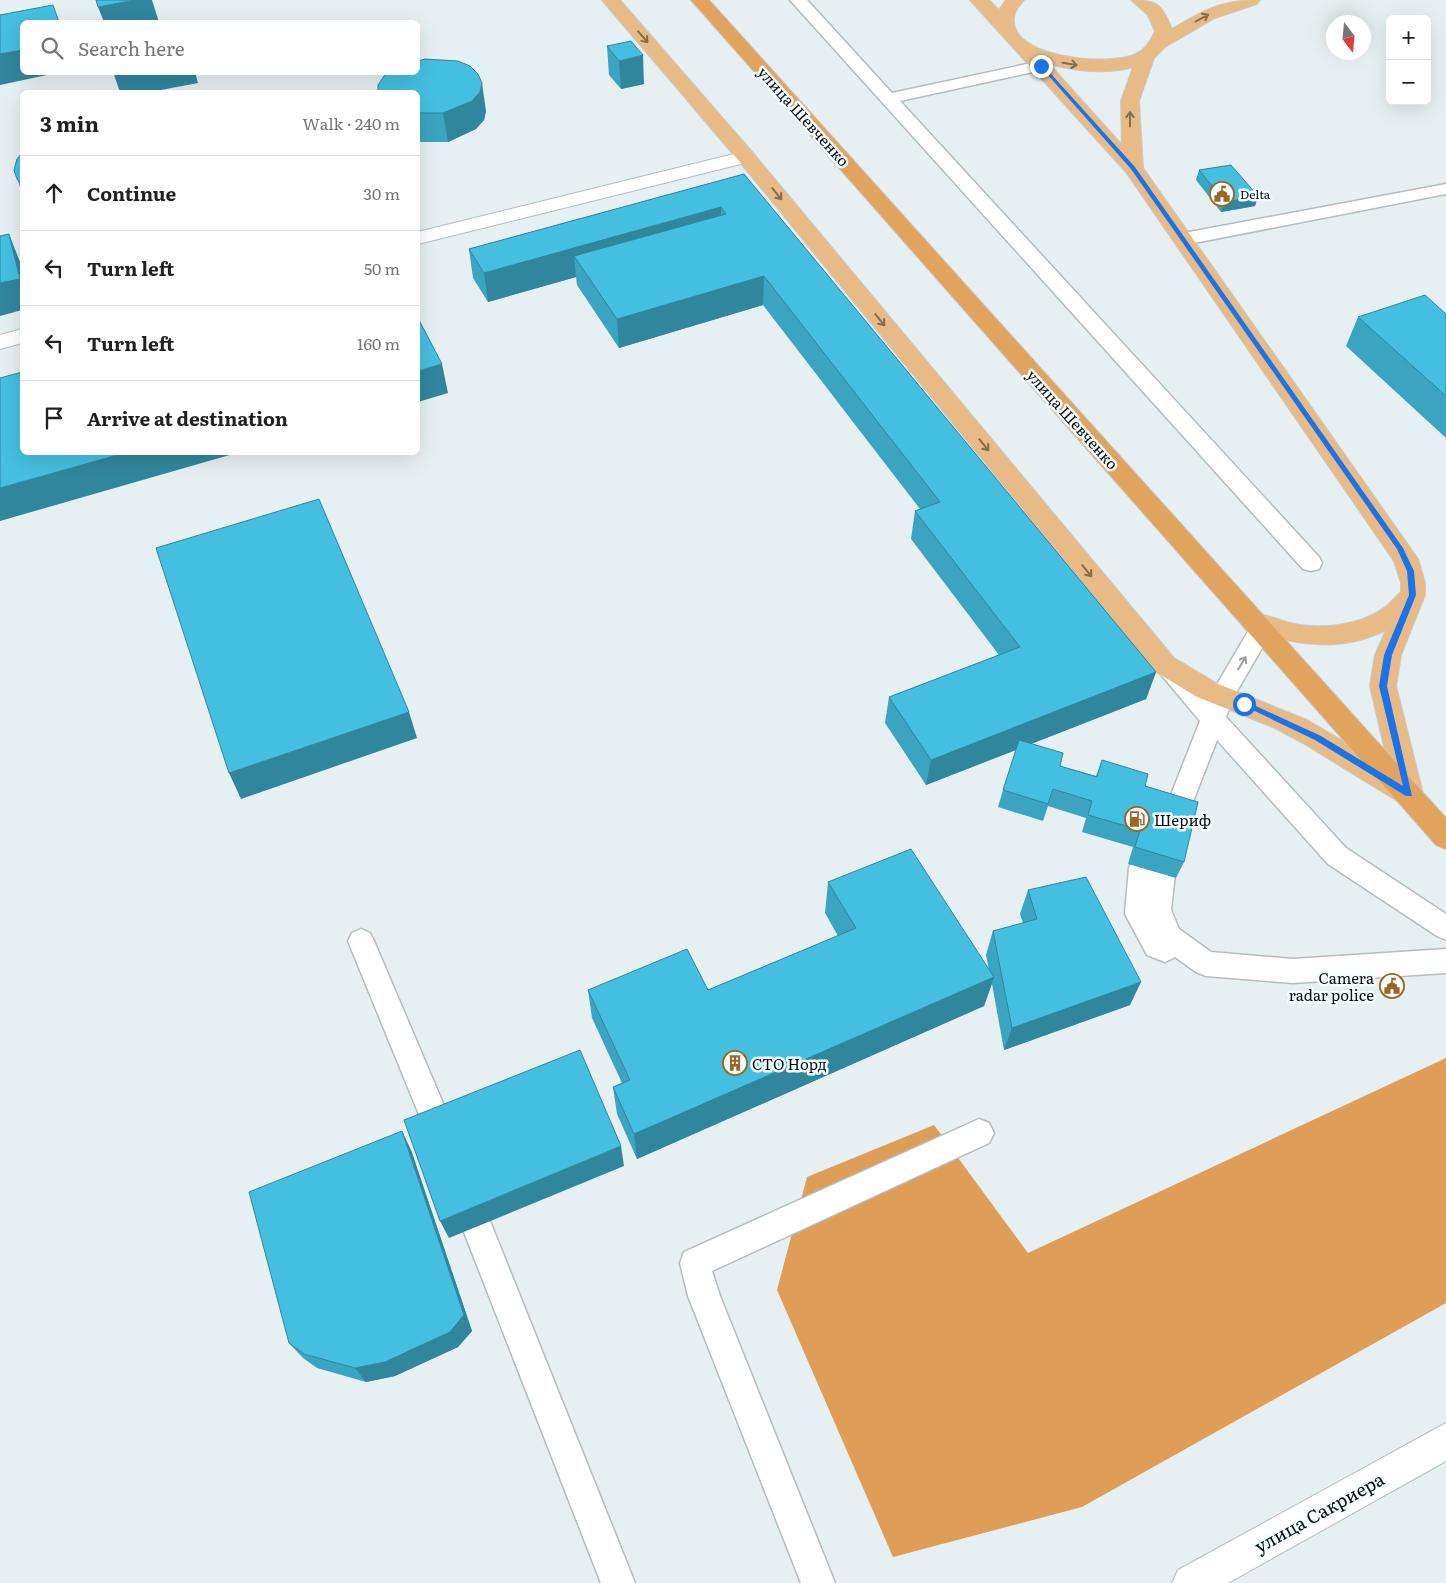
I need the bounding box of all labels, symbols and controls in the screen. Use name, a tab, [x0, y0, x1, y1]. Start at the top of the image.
one-way arrow	[1194, 12, 1208, 22]
north arrow	[1326, 15, 1371, 60]
map controls	[1386, 15, 1431, 105]
button: +	[1386, 15, 1431, 60]
search box	[20, 20, 420, 75]
one-way arrow	[637, 30, 648, 43]
icon: search	[38, 34, 66, 62]
text: Search here	[78, 34, 185, 62]
route end	[1030, 55, 1053, 78]
one-way arrow	[1062, 59, 1078, 69]
button: −	[1386, 60, 1431, 105]
street label: улица Шевченко	[753, 61, 855, 171]
text: 3 min	[40, 107, 99, 138]
text: Walk · 240 m	[302, 111, 400, 135]
one-way arrow	[1125, 111, 1135, 128]
icon: ahead	[40, 179, 68, 207]
text: Continue	[87, 179, 176, 207]
text: 30 m	[363, 181, 400, 205]
public building icon: Delta	[1209, 181, 1235, 207]
place label: Delta	[1240, 185, 1271, 203]
one-way arrow	[771, 187, 782, 200]
icon: left	[40, 254, 68, 282]
text: Turn left	[87, 254, 174, 282]
text: 50 m	[364, 256, 400, 280]
one-way arrow	[875, 313, 886, 326]
icon: left	[40, 329, 68, 357]
text: Turn left	[87, 329, 174, 357]
text: 160 m	[357, 331, 400, 355]
street label: улица Шевченко	[1022, 364, 1124, 474]
icon: arrive	[40, 404, 68, 432]
text: Arrive at destination	[87, 404, 288, 432]
one-way arrow	[978, 438, 989, 451]
one-way arrow	[1081, 564, 1092, 577]
one-way arrow	[1237, 656, 1247, 670]
route start	[1233, 693, 1256, 716]
fuel station icon: Шериф	[1124, 806, 1150, 832]
place label: Шериф	[1154, 808, 1211, 831]
place label: Camera radar police	[1289, 966, 1375, 1006]
public building icon: Camera radar police	[1379, 973, 1405, 999]
building icon: СТО Норд	[722, 1050, 748, 1076]
place label: СТО Норд	[752, 1052, 827, 1075]
street label: улица Сакриера	[1249, 1465, 1389, 1559]

